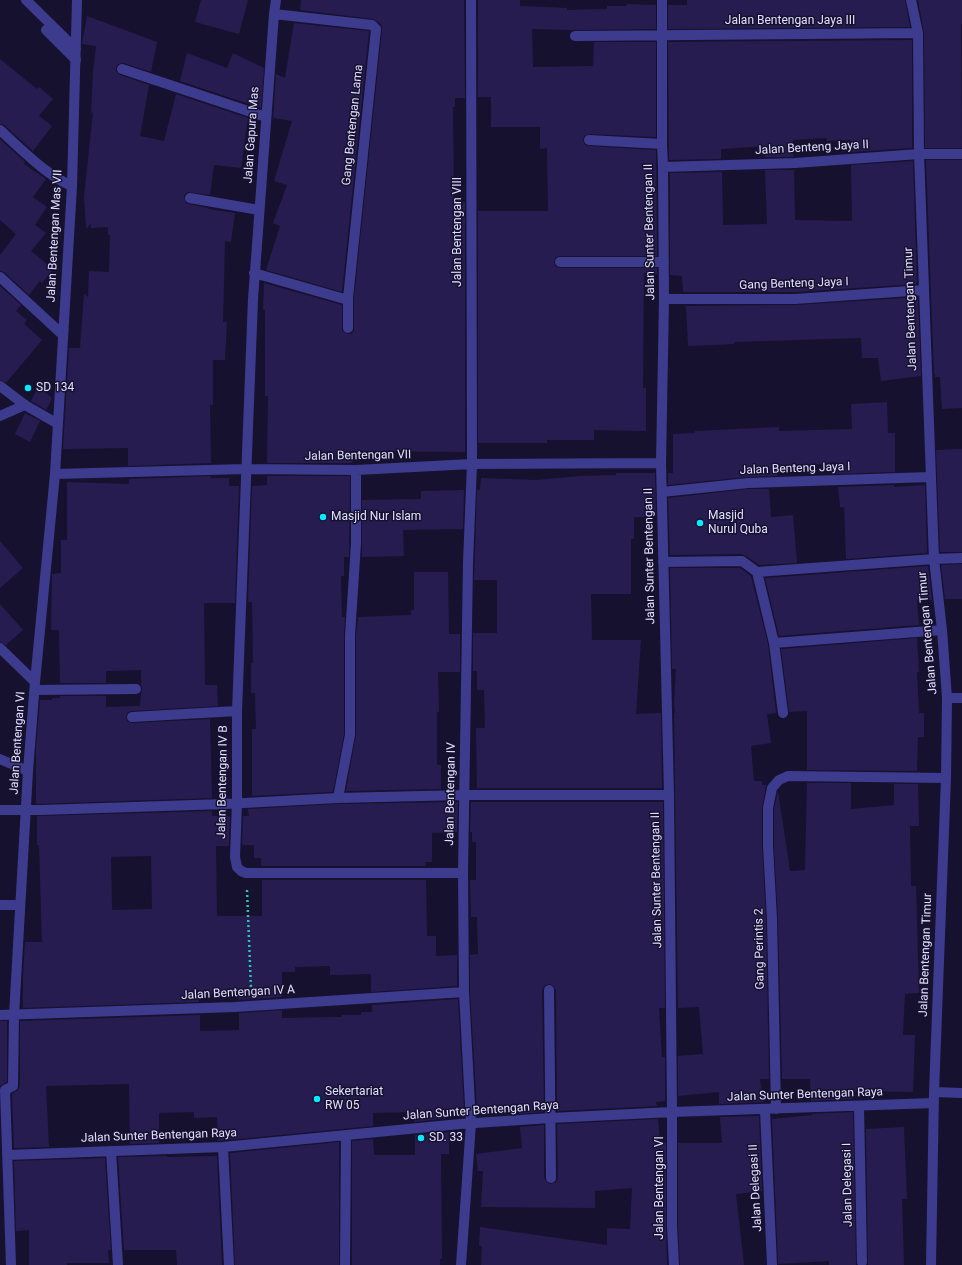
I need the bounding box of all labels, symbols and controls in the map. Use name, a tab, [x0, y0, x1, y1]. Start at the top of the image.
street label: Jalan Bentengan Jaya III	[725, 14, 855, 28]
street label: Gang Bentengan Lama	[339, 64, 367, 186]
street label: Jalan Gapura Mas	[241, 86, 263, 184]
street label: Jalan Benteng Jaya II	[755, 138, 869, 158]
street label: Jalan Sunter Bentengan II	[642, 164, 658, 300]
street label: Jalan Bentengan Mas VII	[44, 169, 66, 303]
street label: Jalan Bentengan VIII	[451, 177, 465, 287]
street label: Jalan Bentengan Timur	[902, 247, 920, 371]
street label: Gang Benteng Jaya I	[739, 275, 849, 293]
place label: SD 134	[36, 381, 74, 395]
marker: SD 134	[23, 383, 33, 393]
street label: Jalan Bentengan VII	[305, 448, 411, 464]
street label: Jalan Benteng Jaya I	[739, 460, 851, 478]
street label: Jalan Sunter Bentengan II	[642, 488, 658, 624]
place label: Masjid Nurul Quba	[708, 509, 768, 537]
place label: Masjid Nur Islam	[331, 510, 421, 524]
marker: Masjid Nur Islam	[318, 512, 328, 522]
marker: Masjid Nurul Quba	[695, 518, 705, 528]
street label: Jalan Bentengan Timur	[915, 571, 941, 695]
street label: Jalan Bentengan VI	[7, 691, 29, 795]
street label: Jalan Bentengan IV B	[215, 725, 231, 839]
street label: Jalan Bentengan IV	[443, 742, 459, 846]
street label: Jalan Sunter Bentengan II	[649, 812, 665, 948]
street label: Jalan Bentengan Timur	[917, 893, 935, 1017]
street label: Gang Perintis 2	[752, 908, 768, 990]
street label: Jalan Bentengan IV A	[181, 983, 295, 1003]
place label: Sekertariat RW 05	[325, 1085, 383, 1113]
street label: Jalan Sunter Bentengan Raya	[727, 1085, 883, 1105]
marker: Sekertariat RW 05	[312, 1094, 322, 1104]
street label: Jalan Sunter Bentengan Raya	[403, 1098, 559, 1124]
street label: Jalan Sunter Bentengan Raya	[81, 1126, 237, 1146]
place label: SD. 33	[429, 1131, 463, 1145]
marker: SD. 33	[416, 1133, 426, 1143]
street label: Jalan Bentengan VI	[653, 1136, 667, 1240]
street label: Jalan Delegasi I	[840, 1143, 856, 1227]
street label: Jalan Delegasi II	[747, 1144, 765, 1232]

